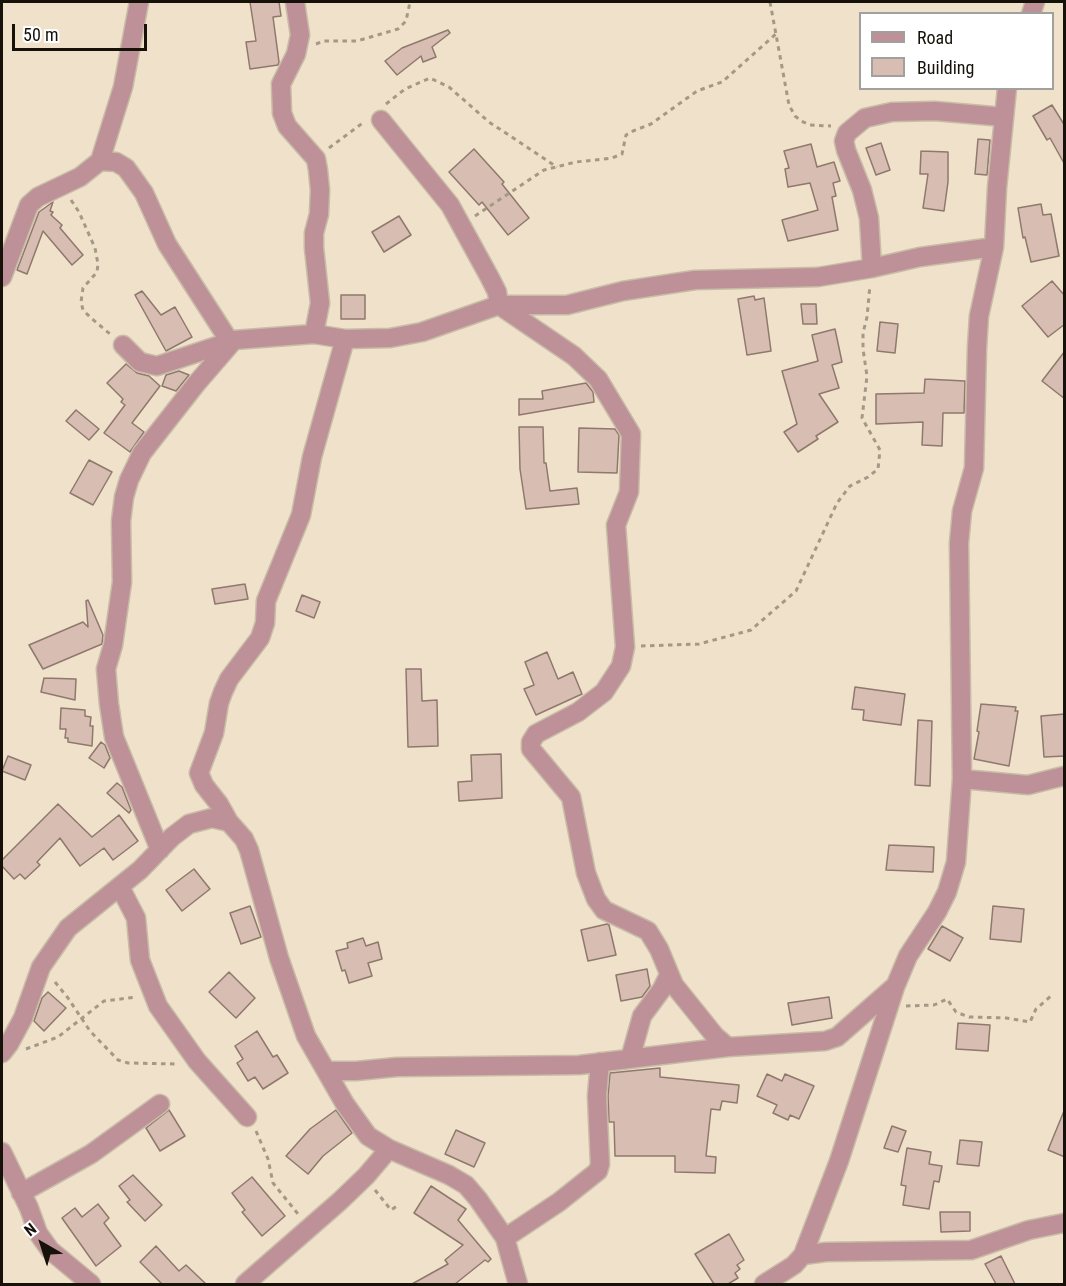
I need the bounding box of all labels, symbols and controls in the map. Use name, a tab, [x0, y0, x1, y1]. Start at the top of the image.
scale bar	[15, 12, 150, 50]
legend	[859, 12, 1054, 90]
text: 50 m	[23, 24, 58, 45]
text: Road	[917, 27, 953, 48]
text: Building	[917, 57, 974, 78]
north arrow	[12, 1214, 72, 1274]
text: N	[21, 1219, 40, 1240]

